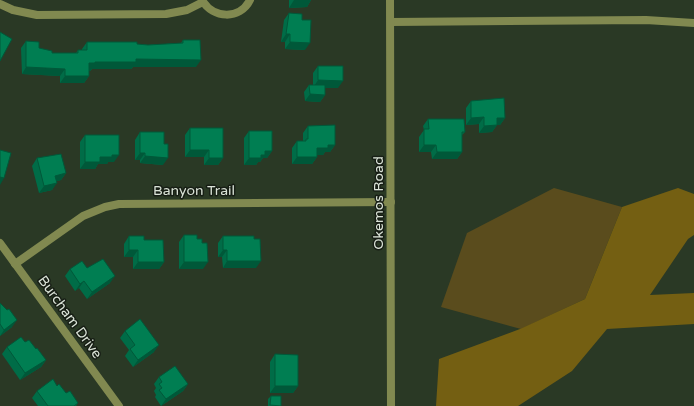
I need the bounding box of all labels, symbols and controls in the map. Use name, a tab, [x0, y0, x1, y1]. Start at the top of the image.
street label: Okemos Road	[370, 156, 387, 250]
street label: Banyon Trail	[153, 182, 235, 199]
street label: Burcham Drive	[34, 272, 106, 362]

